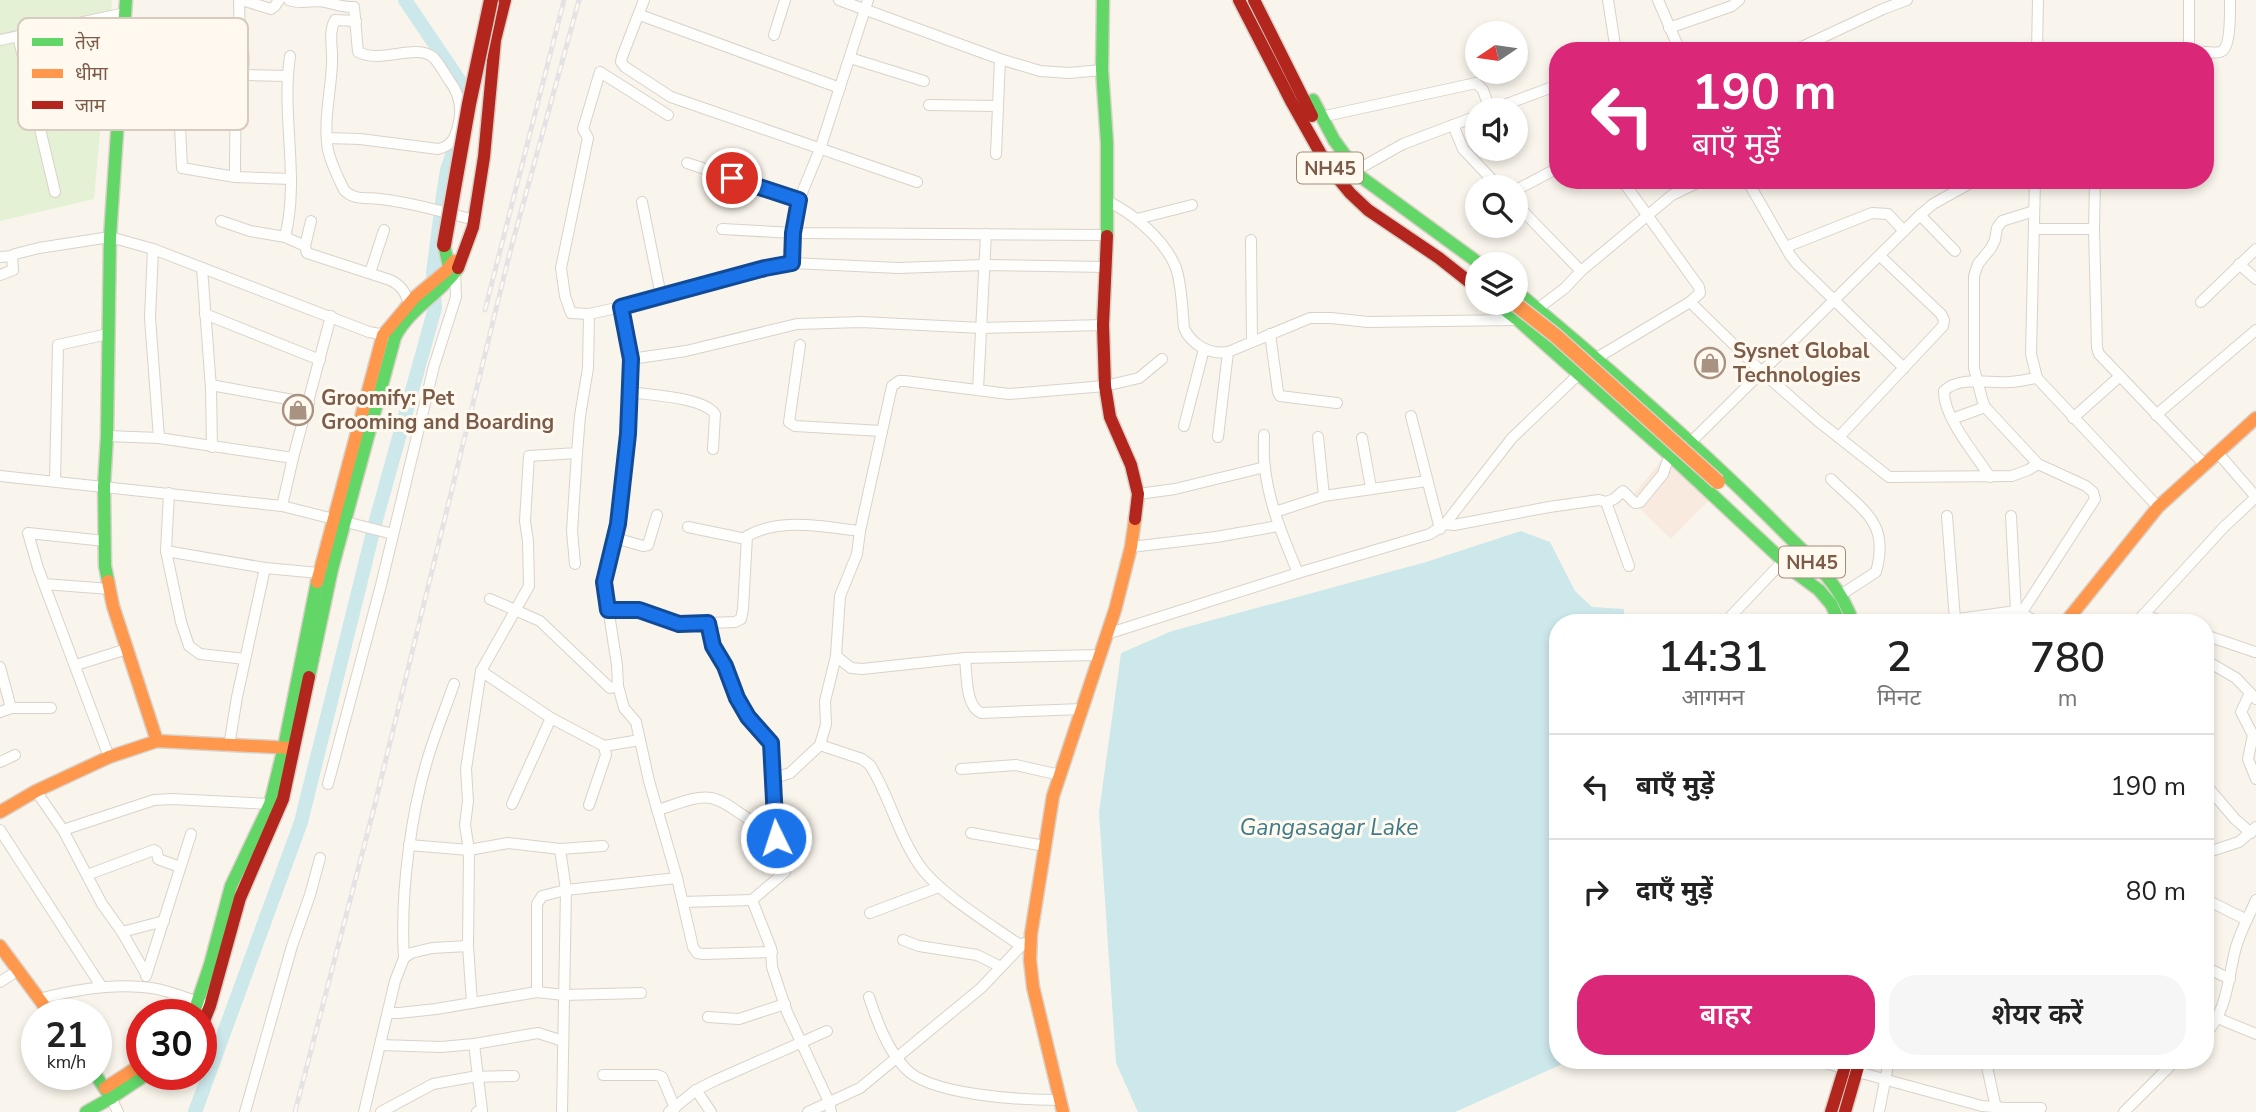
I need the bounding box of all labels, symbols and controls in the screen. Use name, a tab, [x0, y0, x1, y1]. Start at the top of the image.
legend	[18, 18, 248, 130]
north arrow	[1465, 21, 1528, 84]
map controls	[1465, 21, 1528, 315]
text: तेज़	[75, 30, 101, 56]
text: 190 m	[1692, 59, 1836, 126]
text: धीमा	[75, 61, 109, 87]
icon: left	[1577, 70, 1668, 161]
text: जाम	[75, 93, 106, 119]
button: sound	[1465, 98, 1528, 161]
text: बाएँ मुड़ें	[1692, 123, 1781, 166]
pin	[702, 148, 762, 208]
road number: NH45	[1297, 152, 1363, 184]
icon: arrive	[713, 159, 751, 197]
button: search	[1465, 175, 1528, 238]
button: layers	[1465, 252, 1528, 315]
place label: Sysnet Global Technologies	[1733, 337, 1870, 389]
shop icon: Sysnet Global Technologies	[1693, 346, 1727, 380]
place label: Groomify: Pet Grooming and Boarding	[321, 384, 554, 436]
shop icon: Groomify: Pet Grooming and Boarding	[281, 393, 315, 427]
road number: NH45	[1779, 547, 1845, 578]
text: 14:31	[1658, 629, 1768, 686]
text: 2	[1886, 629, 1912, 686]
text: 780	[2030, 630, 2105, 687]
text: आगमन	[1682, 682, 1745, 713]
text: मिनट	[1877, 682, 1921, 713]
text: m	[2058, 683, 2077, 714]
icon: left	[1577, 768, 1615, 806]
text: बाएँ मुड़ें	[1636, 768, 1714, 803]
text: 190 m	[2110, 769, 2186, 804]
position arrow	[739, 801, 813, 875]
water label: Gangasagar Lake	[1240, 812, 1418, 843]
icon: right	[1577, 873, 1615, 911]
text: दाएँ मुड़ें	[1636, 873, 1713, 908]
text: 80 m	[2126, 874, 2186, 909]
button: बाहर	[1577, 975, 1875, 1055]
button: शेयर करें	[1889, 975, 2186, 1055]
speed limit sign: 30	[126, 999, 217, 1090]
text: 21	[45, 1012, 88, 1059]
text: km/h	[47, 1050, 86, 1074]

